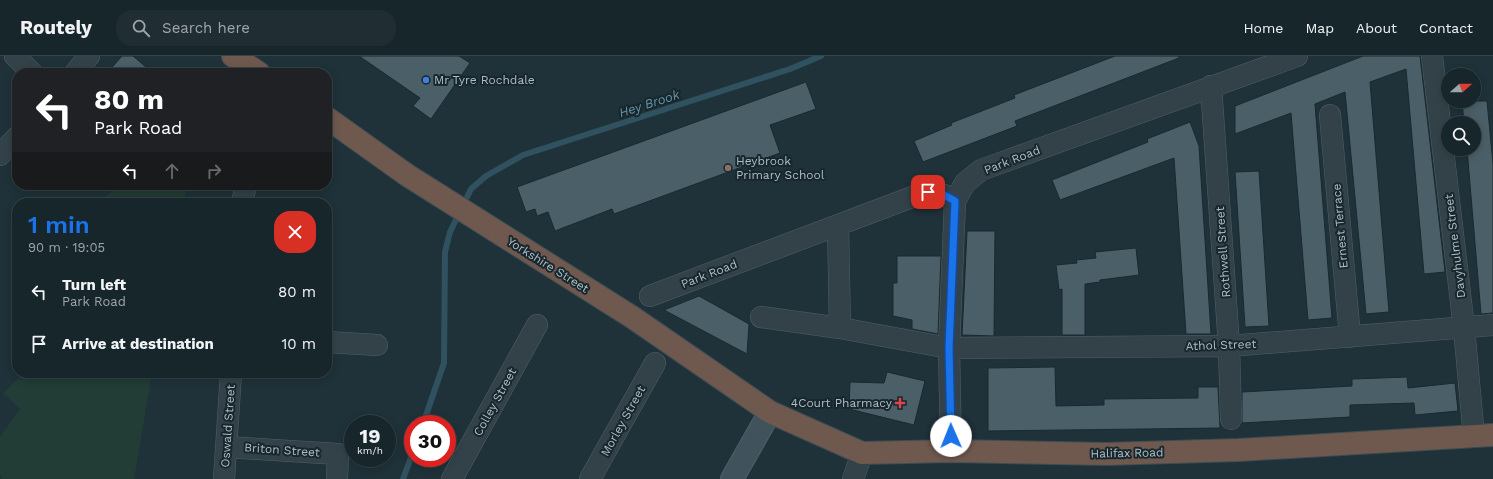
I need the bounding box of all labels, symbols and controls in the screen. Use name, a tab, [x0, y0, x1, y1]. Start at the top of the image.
search box	[116, 10, 396, 46]
text: Routely	[20, 16, 92, 39]
icon: search	[130, 17, 152, 39]
text: Search here	[162, 19, 250, 37]
text: Home	[1243, 20, 1283, 36]
text: Map	[1305, 20, 1334, 36]
text: About	[1356, 20, 1397, 36]
text: Contact	[1419, 20, 1473, 36]
north arrow	[1441, 68, 1481, 108]
map controls	[1441, 68, 1481, 156]
place label: Mr Tyre Rochdale	[434, 73, 535, 87]
marker: Mr Tyre Rochdale	[421, 75, 431, 85]
text: 80 m	[94, 83, 164, 116]
icon: left	[28, 84, 80, 136]
water label: Hey Brook	[617, 86, 682, 120]
button: search	[1441, 116, 1481, 156]
text: Park Road	[94, 117, 182, 138]
street label: Park Road	[982, 143, 1042, 177]
place label: Heybrook Primary School	[736, 154, 825, 182]
icon: left	[119, 160, 141, 182]
icon: ahead	[161, 160, 183, 182]
icon: right	[203, 160, 225, 182]
marker: Heybrook Primary School	[723, 163, 733, 173]
pin	[911, 175, 945, 209]
icon: arrive	[917, 181, 939, 203]
street label: Ernest Terrace	[1329, 183, 1351, 269]
street label: Davyhulme Street	[1442, 193, 1468, 299]
street label: Rothwell Street	[1213, 206, 1233, 298]
text: 1 min	[28, 211, 90, 239]
button: close	[274, 211, 316, 253]
street label: Yorkshire Street	[505, 234, 591, 296]
text: 90 m · 19:05	[28, 240, 105, 255]
street label: Park Road	[679, 257, 739, 291]
text: Turn left	[62, 276, 126, 294]
icon: left	[28, 281, 50, 303]
text: 80 m	[278, 283, 316, 301]
text: Park Road	[62, 294, 126, 309]
icon: arrive	[28, 333, 50, 355]
text: Arrive at destination	[62, 335, 214, 353]
text: 10 m	[281, 335, 316, 353]
street label: Athol Street	[1185, 337, 1257, 353]
street label: Colley Street	[471, 366, 519, 438]
street label: Morley Street	[598, 383, 648, 459]
street label: Oswald Street	[218, 384, 238, 468]
place label: 4Court Pharmacy	[791, 396, 893, 410]
marker: 4Court Pharmacy	[895, 398, 905, 408]
speed limit sign: 30	[404, 415, 456, 467]
position arrow	[930, 415, 972, 457]
text: 19	[360, 424, 380, 448]
street label: Briton Street	[244, 440, 320, 460]
text: km/h	[357, 445, 383, 456]
street label: Halifax Road	[1090, 445, 1164, 461]

